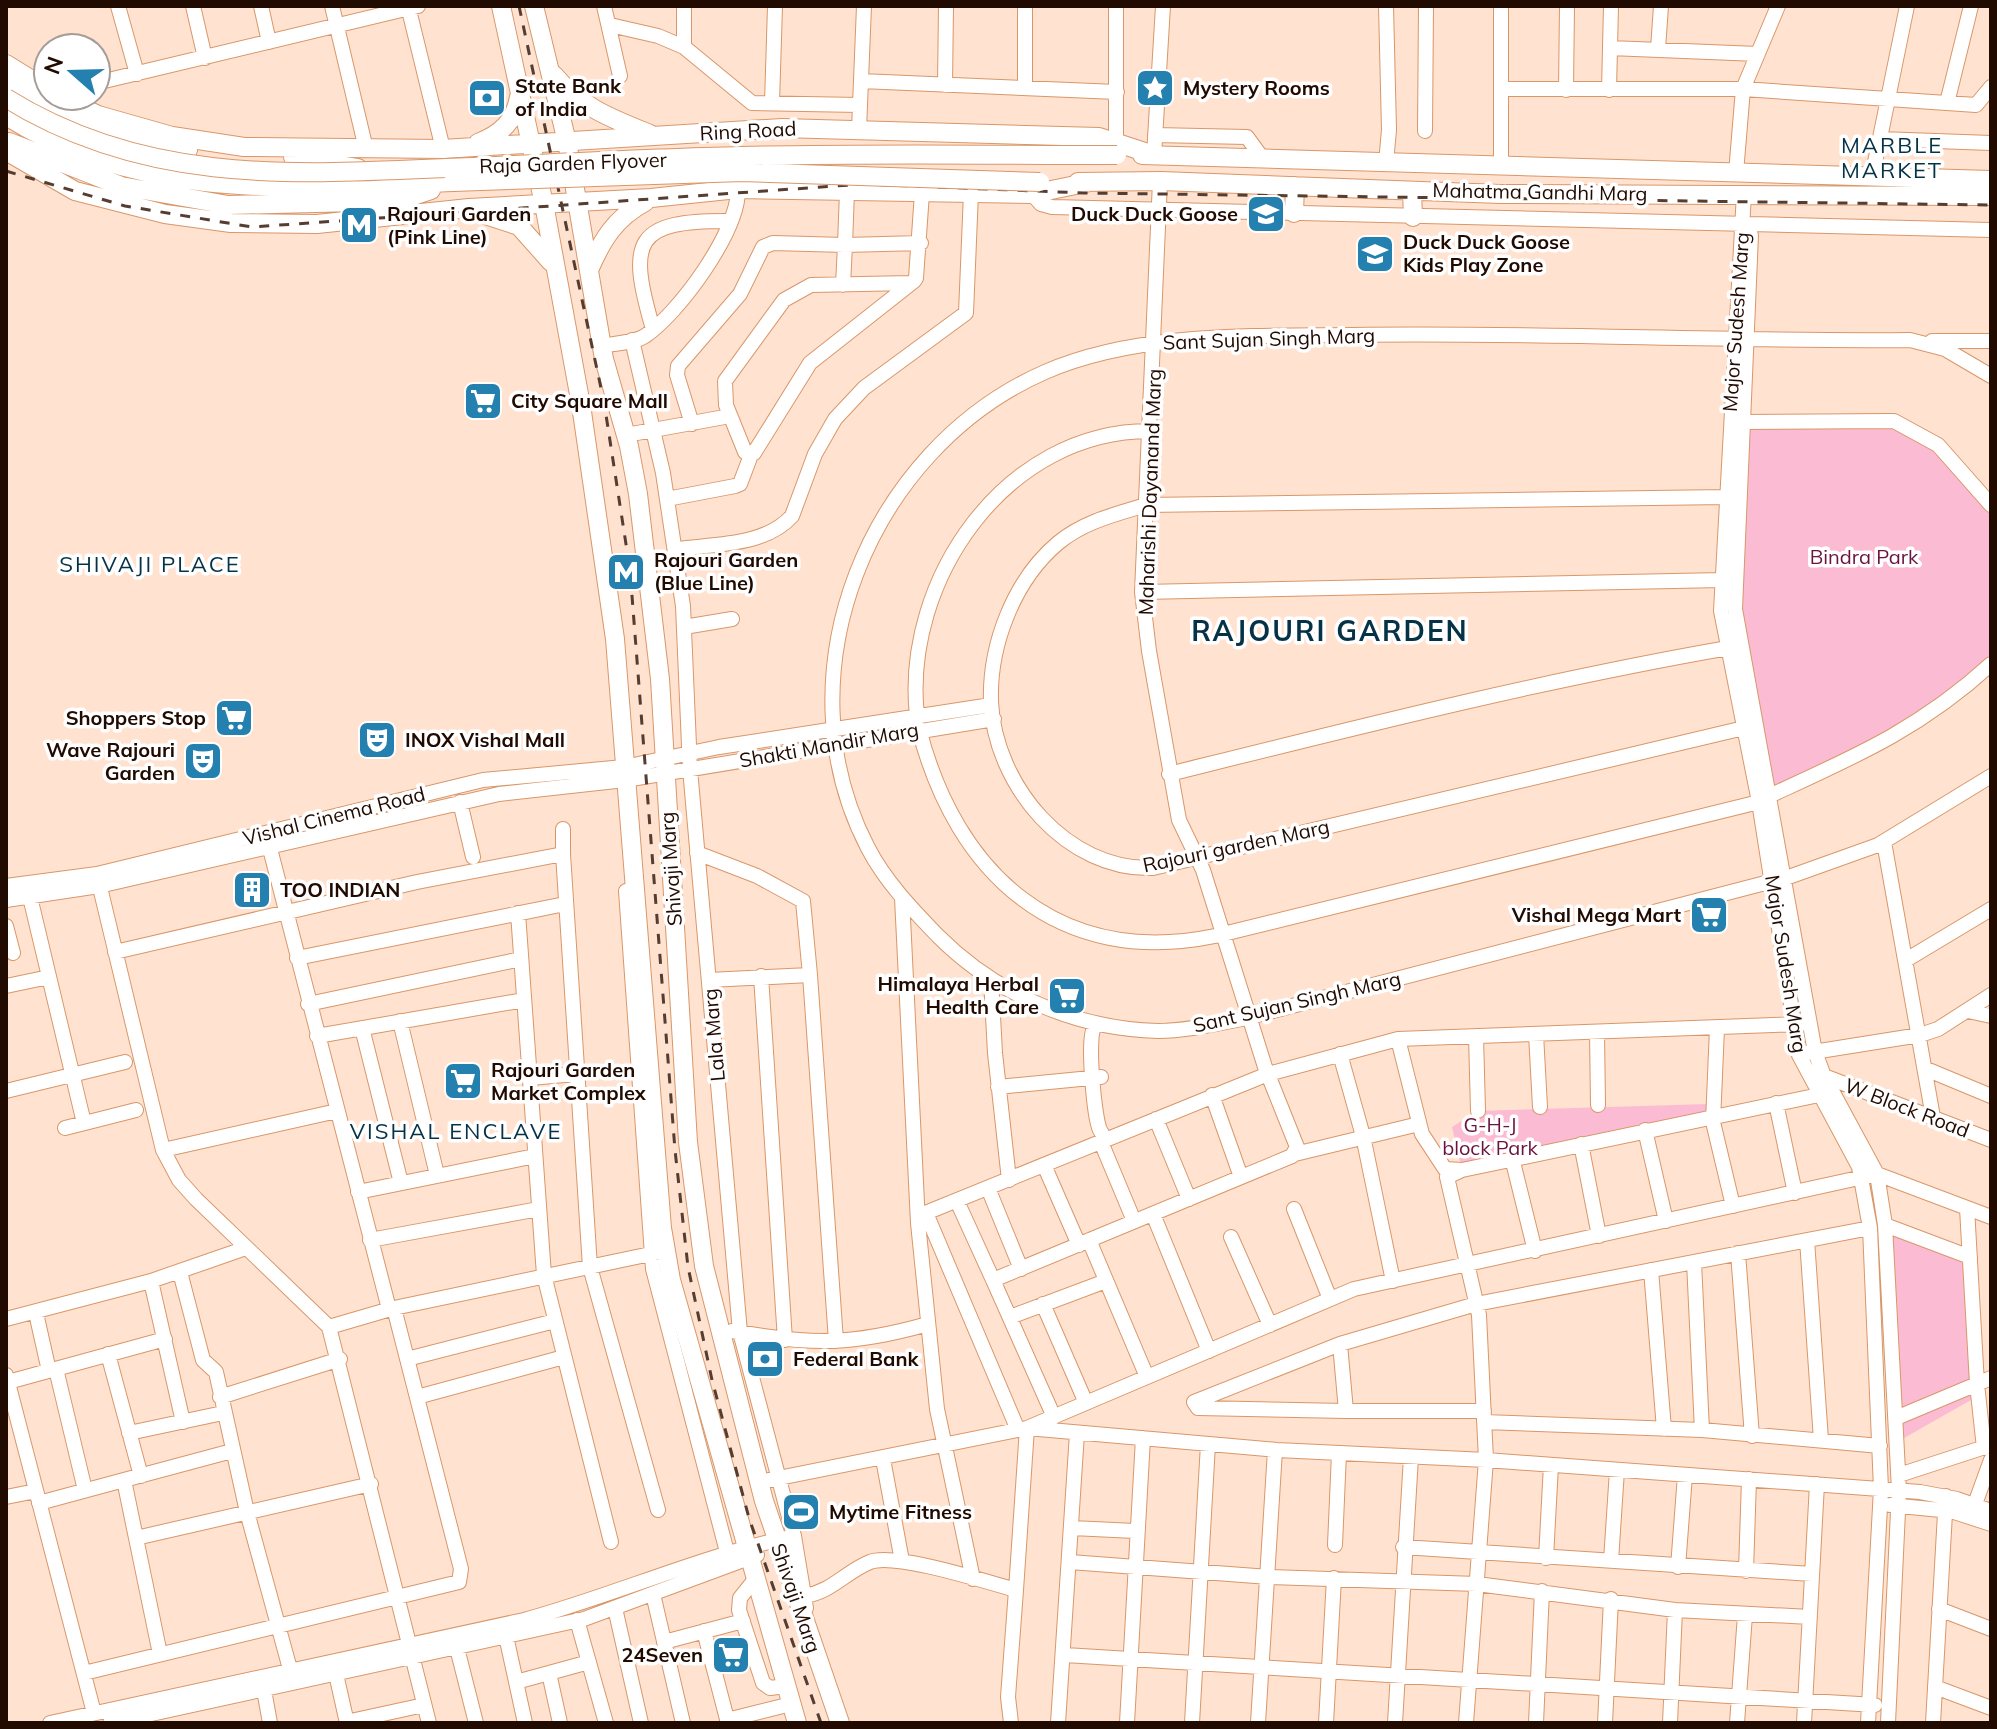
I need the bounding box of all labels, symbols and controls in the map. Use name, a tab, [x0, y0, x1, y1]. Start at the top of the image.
north arrow	[32, 32, 112, 112]
text: N	[37, 53, 69, 78]
place icon: Mystery Rooms	[1134, 67, 1176, 109]
place label: State Bank of India	[515, 73, 622, 121]
place label: Mystery Rooms	[1183, 75, 1330, 100]
bank icon: State Bank of India	[466, 77, 508, 119]
street label: Ring Road	[699, 115, 797, 146]
district label: MARBLE MARKET	[1841, 131, 1943, 184]
street label: Raja Garden Flyover	[479, 147, 668, 178]
street label: Mahatma Gandhi Marg	[1432, 177, 1648, 206]
school or university icon: Duck Duck Goose	[1245, 193, 1287, 235]
place label: Rajouri Garden (Pink Line)	[387, 201, 531, 249]
place label: Duck Duck Goose	[1071, 201, 1238, 226]
metro station icon: Rajouri Garden (Pink Line)	[338, 204, 380, 246]
place label: Duck Duck Goose Kids Play Zone	[1403, 229, 1570, 277]
street label: Major Sudesh Marg	[1717, 231, 1754, 413]
school or university icon: Duck Duck Goose Kids Play Zone	[1354, 233, 1396, 275]
street label: Sant Sujan Singh Marg	[1162, 322, 1376, 355]
street label: Maharishi Dayanand Marg	[1133, 368, 1166, 616]
supermarket icon: City Square Mall	[462, 380, 504, 422]
place label: City Square Mall	[511, 388, 668, 413]
park label: Bindra Park	[1810, 544, 1919, 569]
place label: Rajouri Garden (Blue Line)	[654, 547, 798, 595]
district label: SHIVAJI PLACE	[59, 550, 241, 578]
metro station icon: Rajouri Garden (Blue Line)	[605, 551, 647, 593]
district label: RAJOURI GARDEN	[1191, 613, 1469, 648]
supermarket icon: Shoppers Stop	[213, 697, 255, 739]
place label: Shoppers Stop	[66, 705, 206, 730]
street label: Shakti Mandir Marg	[737, 716, 921, 773]
theatre icon: INOX Vishal Mall	[356, 719, 398, 761]
place label: INOX Vishal Mall	[405, 727, 565, 752]
place label: Wave Rajouri Garden	[46, 737, 175, 785]
theatre icon: Wave Rajouri Garden	[182, 740, 224, 782]
street label: Vishal Cinema Road	[240, 781, 428, 850]
street label: Shivaji Marg	[654, 811, 687, 927]
street label: Rajouri garden Marg	[1140, 814, 1331, 878]
building icon: TOO INDIAN	[231, 869, 273, 911]
street label: Major Sudesh Marg	[1760, 873, 1813, 1055]
place label: TOO INDIAN	[280, 877, 400, 902]
supermarket icon: Vishal Mega Mart	[1688, 894, 1730, 936]
place label: Vishal Mega Mart	[1511, 902, 1681, 927]
street label: Sant Sujan Singh Marg	[1191, 965, 1403, 1038]
place label: Himalaya Herbal Health Care	[878, 971, 1039, 1019]
supermarket icon: Himalaya Herbal Health Care	[1046, 975, 1088, 1017]
street label: Lala Marg	[697, 988, 730, 1083]
place label: Rajouri Garden Market Complex	[491, 1057, 647, 1105]
supermarket icon: Rajouri Garden Market Complex	[442, 1060, 484, 1102]
street label: W Block Road	[1841, 1072, 1973, 1143]
park label: G-H-J block Park	[1442, 1112, 1539, 1160]
district label: VISHAL ENCLAVE	[350, 1117, 562, 1145]
bank icon: Federal Bank	[744, 1338, 786, 1380]
place label: Federal Bank	[793, 1346, 920, 1371]
sports icon: Mytime Fitness	[780, 1491, 822, 1533]
place label: Mytime Fitness	[829, 1499, 972, 1524]
street label: Shivaji Marg	[766, 1540, 827, 1656]
supermarket icon: 24Seven	[710, 1634, 752, 1676]
place label: 24Seven	[622, 1642, 703, 1667]

